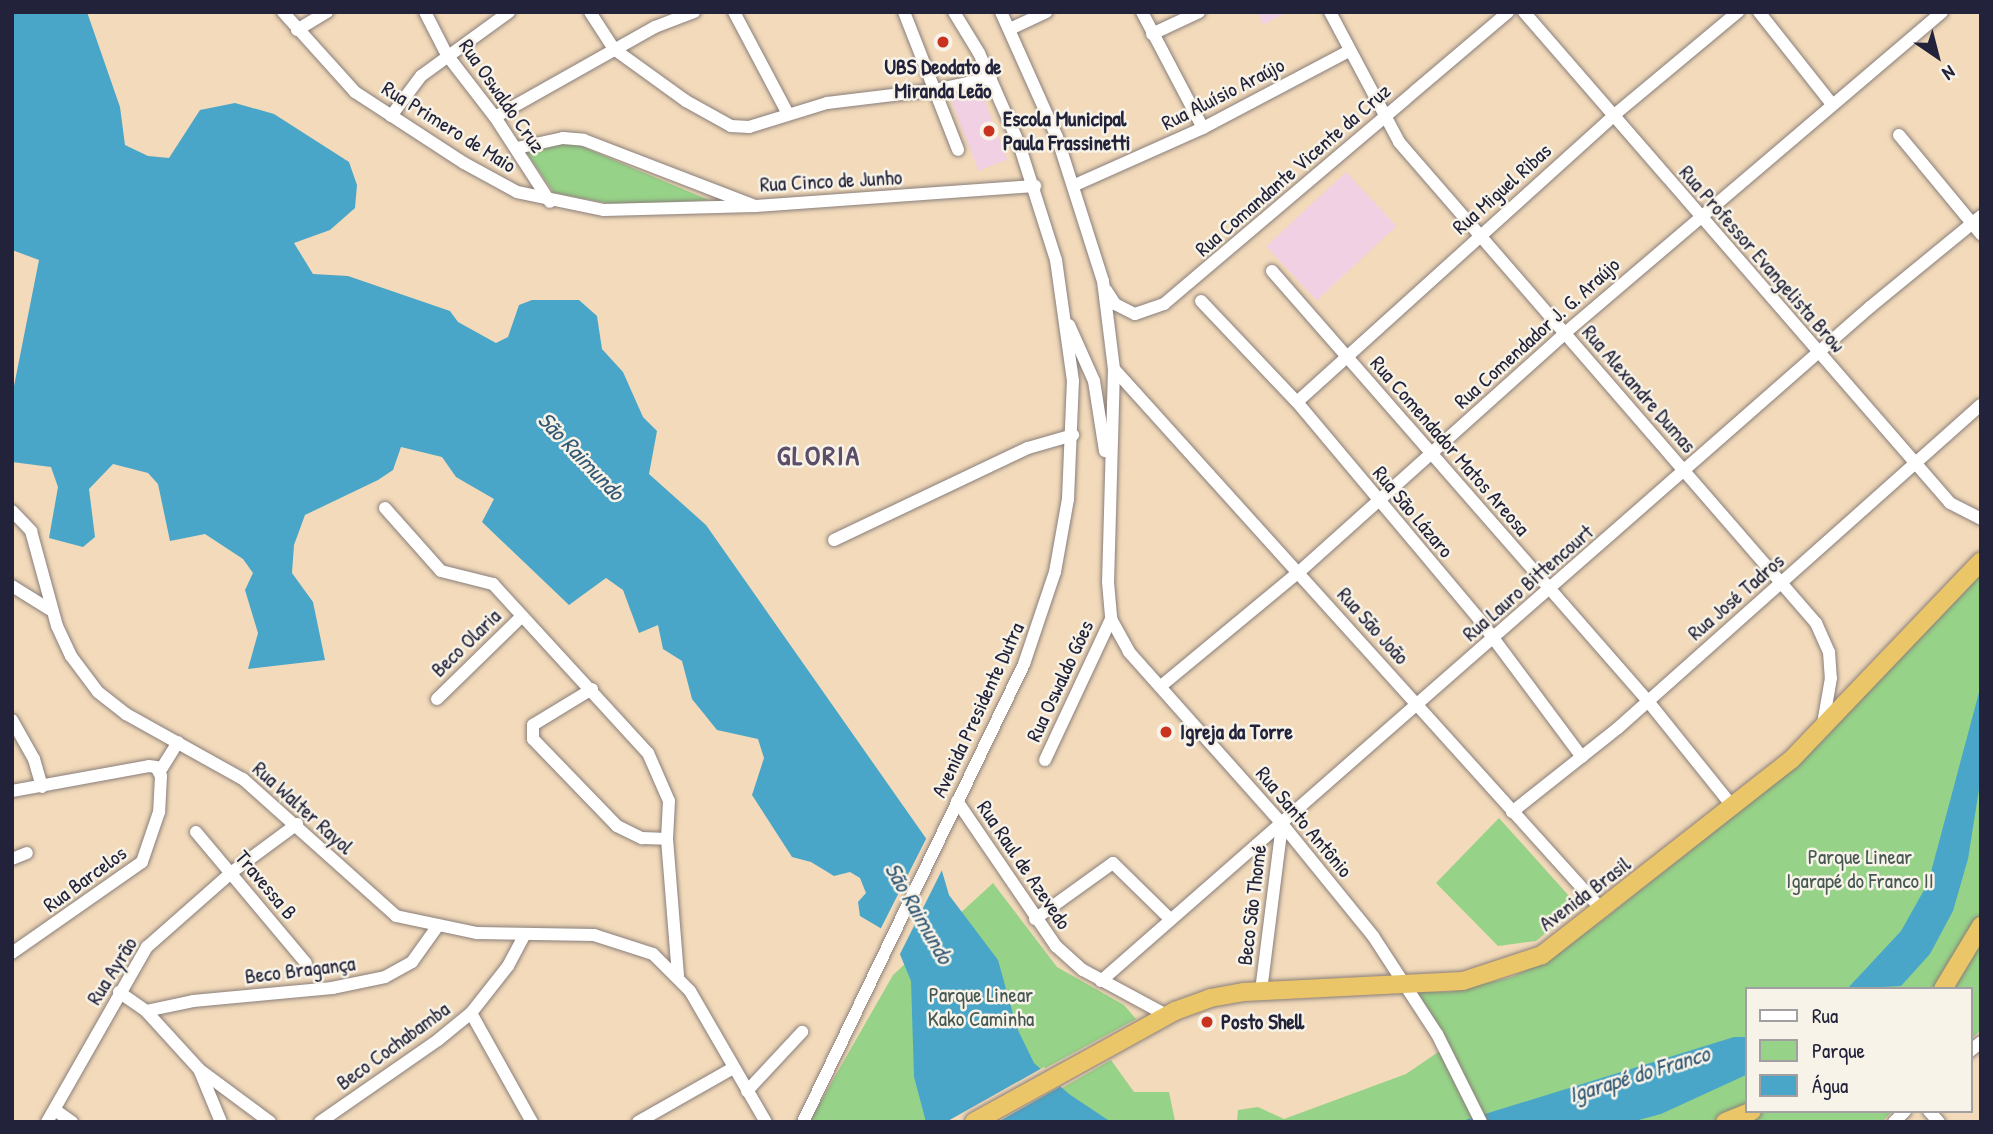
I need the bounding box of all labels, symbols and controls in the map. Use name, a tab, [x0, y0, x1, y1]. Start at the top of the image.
north arrow	[1902, 21, 1972, 91]
marker: UBS Deodato de Miranda Leão	[933, 32, 953, 52]
street label: Rua Oswaldo Cruz	[454, 34, 550, 158]
street label: Rua Aluísio Araújo	[1157, 52, 1289, 136]
place label: UBS Deodato de Miranda Leão	[885, 54, 1001, 104]
text: N	[1937, 60, 1961, 87]
street label: Rua Primero de Maio	[377, 76, 521, 178]
street label: Rua Comandante Vicente da Cruz	[1190, 78, 1396, 262]
place label: Escola Municipal Paula Frassinetti	[1003, 106, 1130, 156]
marker: Escola Municipal Paula Frassinetti	[981, 123, 997, 139]
street label: Rua Miguel Ribas	[1448, 138, 1556, 240]
street label: Rua Professor Evangelista Brow	[1674, 160, 1850, 358]
street label: Rua Cinco de Junho	[759, 165, 903, 197]
street label: Rua Comendador J. G. Araújo	[1449, 252, 1625, 414]
street label: Rua Alexandre Dumas	[1577, 320, 1701, 458]
street label: Rua Comendador Matos Areosa	[1365, 351, 1535, 541]
water label: São Raimundo	[532, 406, 630, 506]
district label: GLORIA	[778, 438, 860, 472]
street label: Rua São Lázaro	[1367, 461, 1459, 563]
street label: Rua Lauro Bittencourt	[1458, 519, 1598, 647]
street label: Rua José Tadros	[1683, 548, 1789, 646]
street label: Rua São João	[1332, 582, 1414, 670]
street label: Beco Olaria	[426, 604, 506, 682]
street label: Rua Oswaldo Góes	[1021, 616, 1099, 746]
street label: Avenida Presidente Dutra	[926, 619, 1030, 801]
place label: Igreja da Torre	[1180, 719, 1293, 745]
marker: Igreja da Torre	[1158, 724, 1174, 740]
street label: Rua Walter Rayol	[247, 756, 359, 860]
street label: Rua Santo Antônio	[1250, 761, 1358, 883]
street label: Rua Raul de Azevedo	[972, 796, 1076, 934]
street label: Rua Barcelos	[39, 840, 131, 918]
street label: Beco São Thomé	[1232, 843, 1272, 967]
park label: Parque Linear Igarapé do Franco II	[1786, 844, 1934, 894]
street label: Travessa B	[230, 845, 302, 925]
street label: Avenida Brasil	[1534, 852, 1636, 936]
water label: São Raimundo	[879, 858, 959, 968]
street label: Rua Ayrão	[81, 933, 143, 1009]
street label: Beco Bragança	[243, 951, 357, 989]
park label: Parque Linear Kako Caminha	[928, 982, 1034, 1032]
legend	[1744, 987, 1972, 1113]
street label: Beco Cochabamba	[332, 997, 454, 1095]
text: Rua	[1812, 1001, 1838, 1030]
place label: Posto Shell	[1221, 1009, 1304, 1035]
marker: Posto Shell	[1199, 1014, 1215, 1030]
text: Parque	[1812, 1036, 1865, 1065]
water label: Igarapé do Franco	[1565, 1040, 1713, 1108]
text: Água	[1812, 1071, 1848, 1100]

